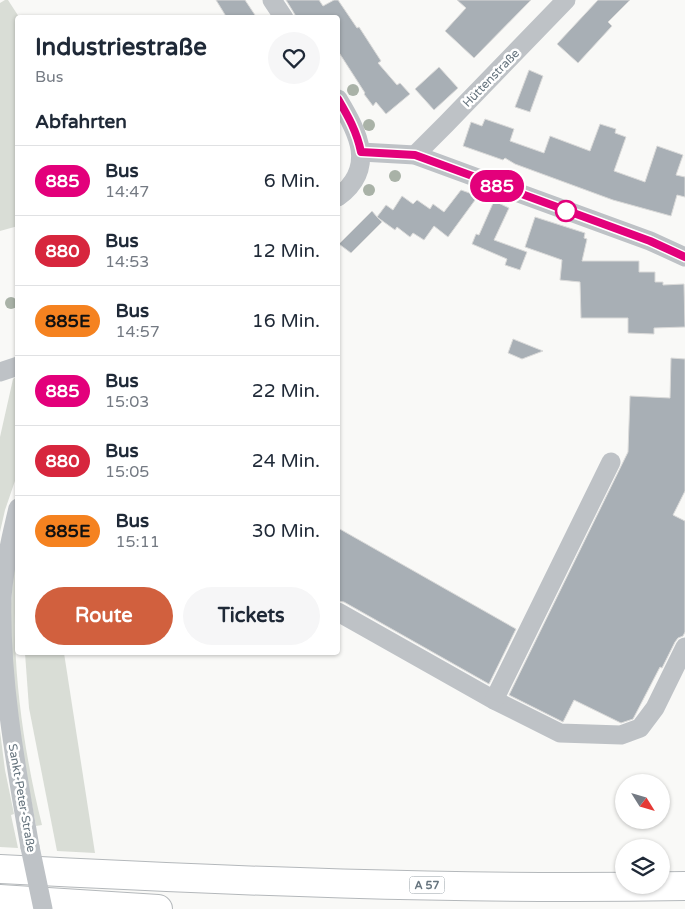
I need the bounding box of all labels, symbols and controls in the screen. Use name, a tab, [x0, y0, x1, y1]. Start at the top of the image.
button: heart	[268, 32, 320, 84]
text: Industriestraße	[35, 33, 207, 62]
street label: Hüttenstraße	[460, 46, 522, 110]
text: Bus	[35, 67, 63, 87]
text: Abfahrten	[35, 111, 127, 133]
text: Bus	[105, 160, 139, 182]
text: 885	[46, 170, 79, 192]
text: 6 Min.	[264, 170, 320, 192]
line badge: 885	[468, 170, 526, 202]
text: 885	[480, 175, 514, 197]
text: 14:47	[105, 182, 149, 202]
unlabelled marker	[555, 200, 577, 222]
text: Bus	[105, 230, 139, 252]
text: 880	[46, 240, 79, 262]
text: 12 Min.	[252, 240, 320, 262]
text: 14:53	[105, 252, 149, 272]
text: Bus	[115, 300, 149, 322]
text: 885E	[45, 310, 90, 332]
text: 16 Min.	[252, 310, 320, 332]
text: 14:57	[115, 322, 160, 342]
text: Bus	[105, 370, 139, 392]
text: 885	[46, 380, 79, 402]
text: 22 Min.	[252, 380, 320, 402]
text: 15:03	[105, 392, 149, 412]
text: Bus	[105, 440, 139, 462]
text: 880	[46, 450, 79, 472]
text: 24 Min.	[252, 450, 320, 472]
text: 15:05	[105, 462, 149, 482]
text: Bus	[115, 510, 149, 532]
text: 885E	[45, 520, 90, 542]
text: 30 Min.	[252, 520, 320, 542]
text: 15:11	[115, 532, 160, 552]
button: Route	[35, 587, 173, 645]
button: Tickets	[183, 587, 320, 645]
street label: Sankt-Peter-Straße	[6, 743, 38, 854]
north arrow	[615, 774, 670, 829]
map controls	[615, 774, 670, 894]
button: layers	[615, 839, 670, 894]
road number: A 57	[410, 876, 444, 894]

